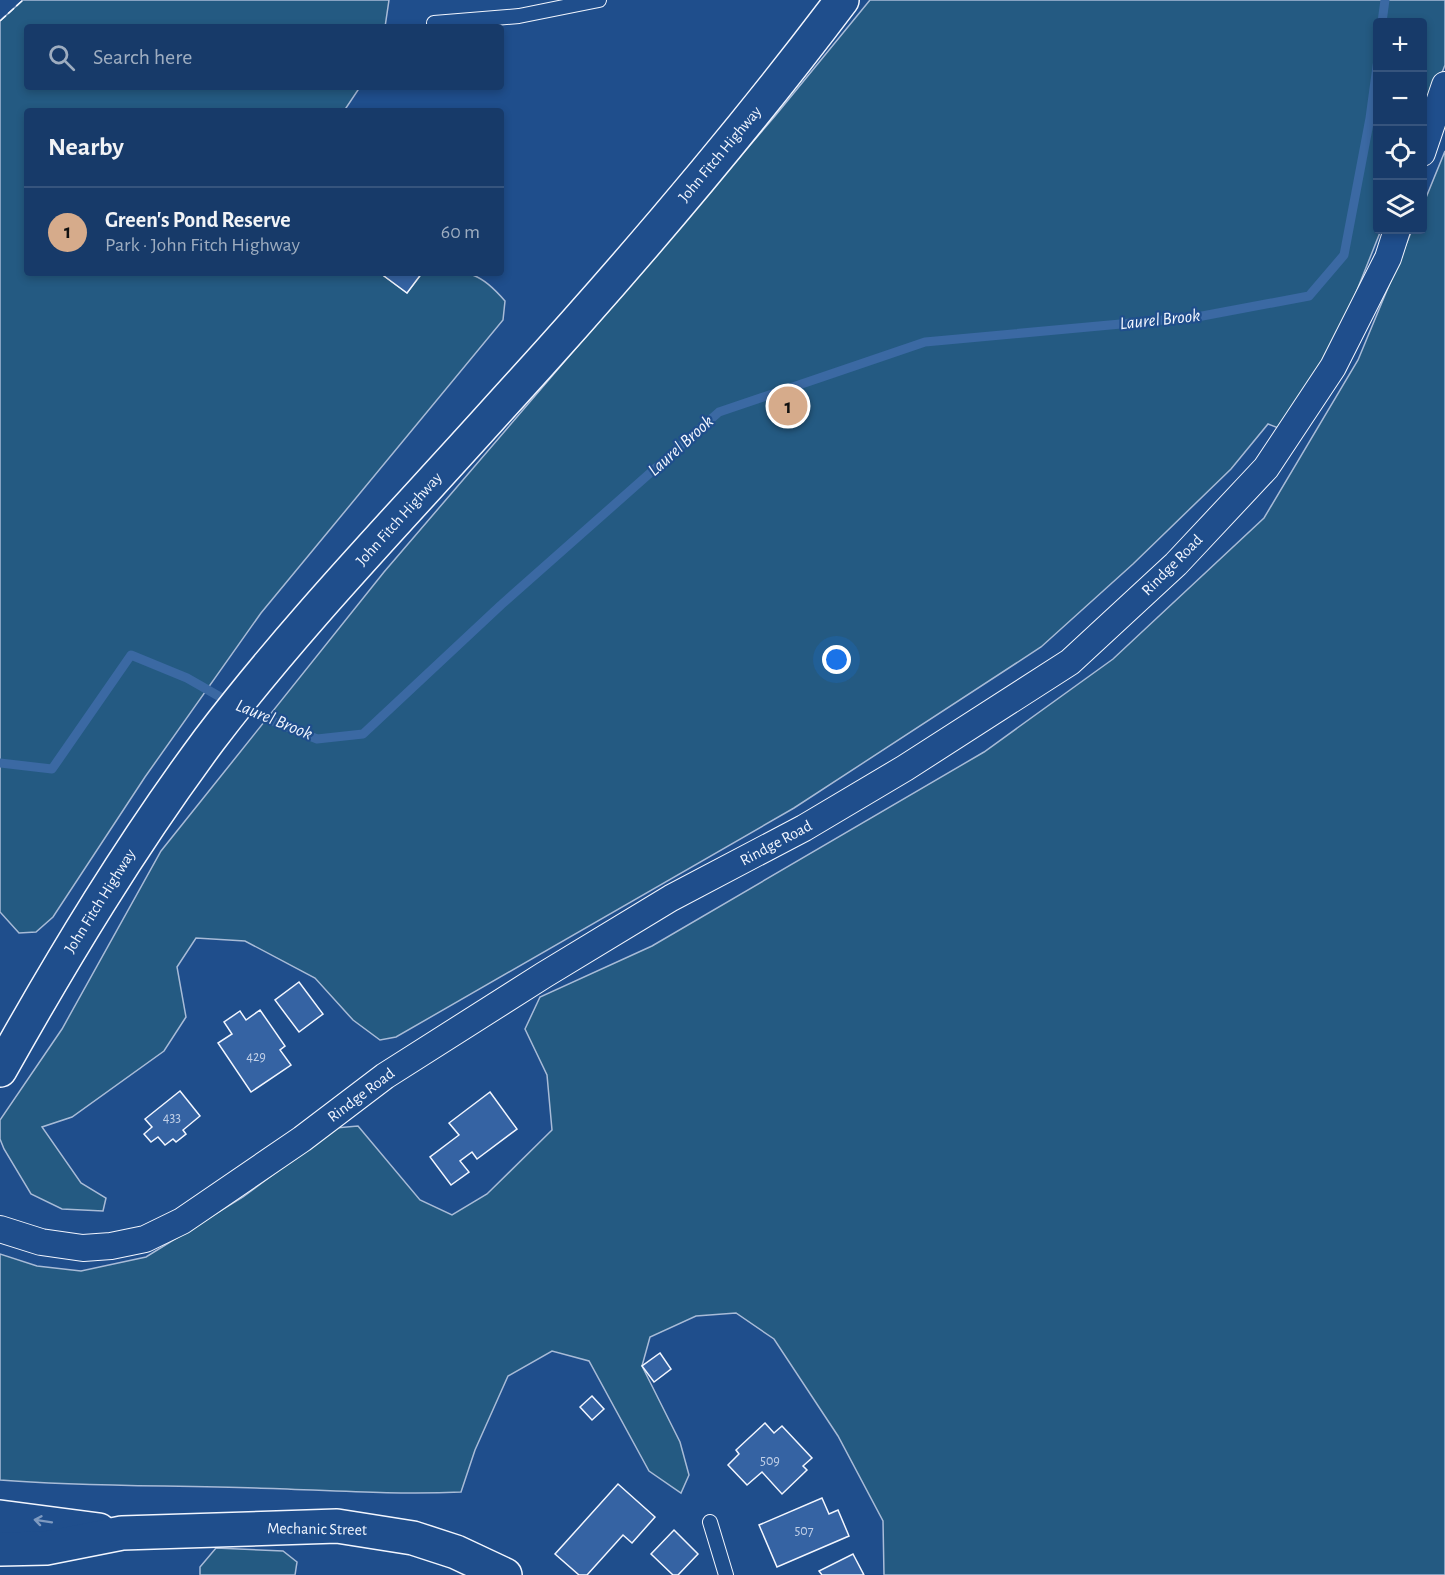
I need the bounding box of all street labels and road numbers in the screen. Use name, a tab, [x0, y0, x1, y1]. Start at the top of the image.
street label: John Fitch Highway	[675, 103, 765, 206]
street label: John Fitch Highway	[353, 469, 446, 569]
street label: Rindge Road	[1138, 531, 1206, 599]
street label: Rindge Road	[737, 817, 815, 869]
street label: John Fitch Highway	[62, 846, 139, 956]
street label: Rindge Road	[325, 1065, 397, 1125]
street label: Mechanic Street	[267, 1520, 367, 1538]

